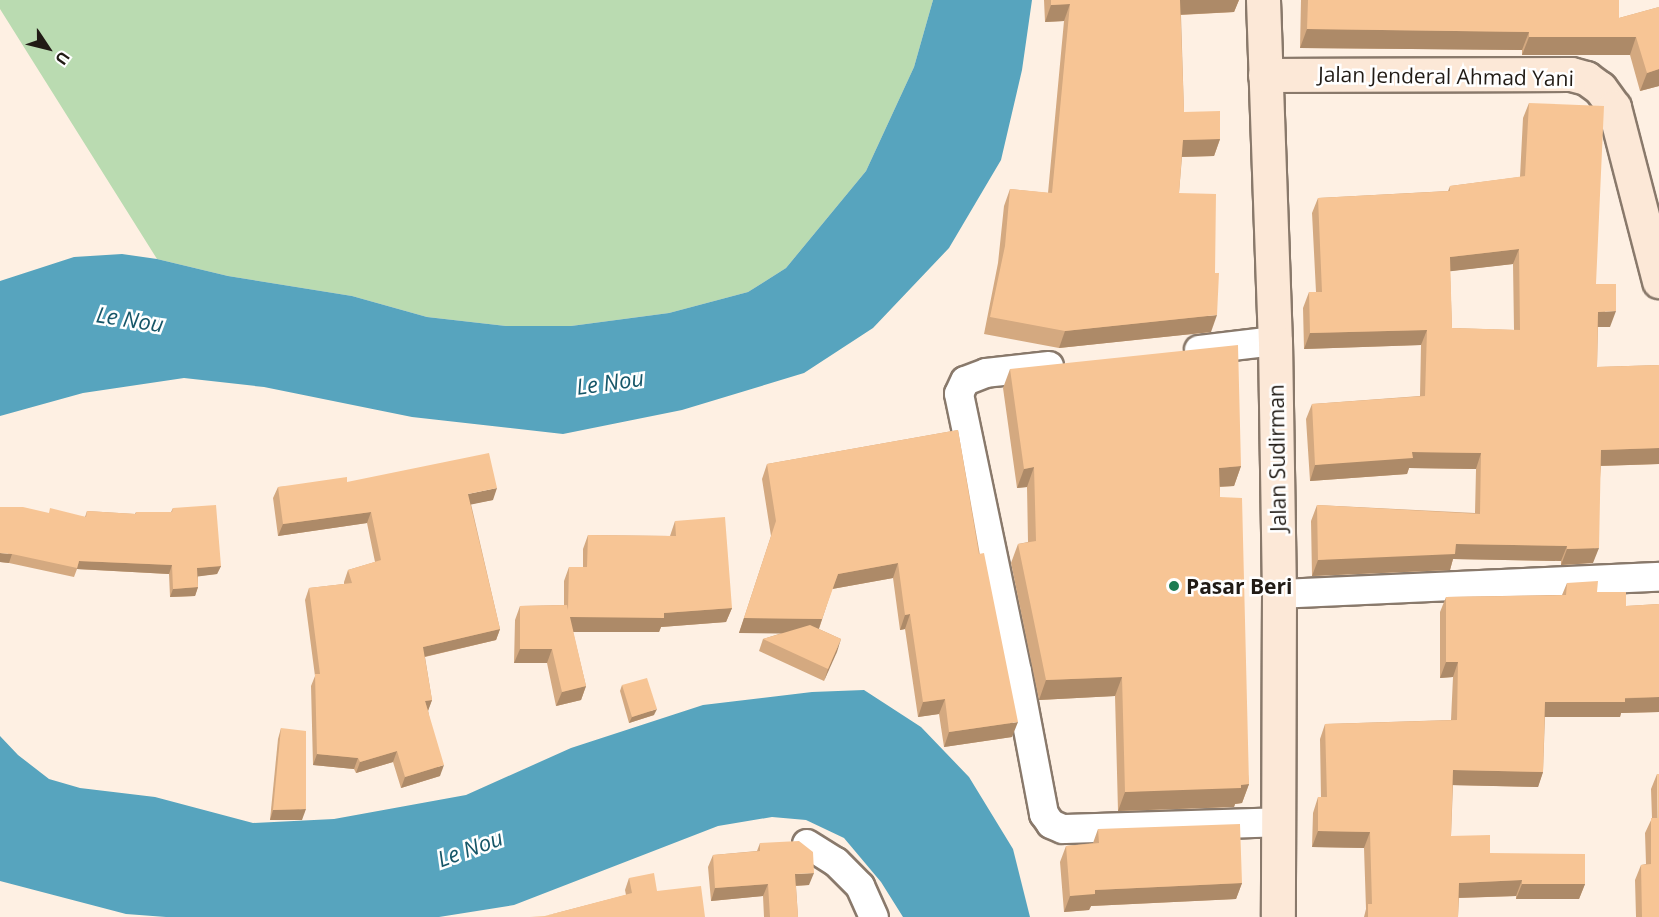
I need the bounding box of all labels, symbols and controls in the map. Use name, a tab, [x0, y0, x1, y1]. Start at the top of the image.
north arrow	[18, 18, 78, 78]
text: U	[50, 47, 75, 70]
street label: Jalan Jenderal Ahmad Yani	[1318, 61, 1574, 91]
water label: Le Nou	[94, 301, 166, 337]
water label: Le Nou	[575, 364, 645, 400]
street label: Jalan Sudirman	[1263, 384, 1291, 532]
place label: Pasar Beri	[1186, 573, 1292, 599]
marker: Pasar Beri	[1167, 579, 1181, 593]
water label: Le Nou	[434, 824, 506, 872]

